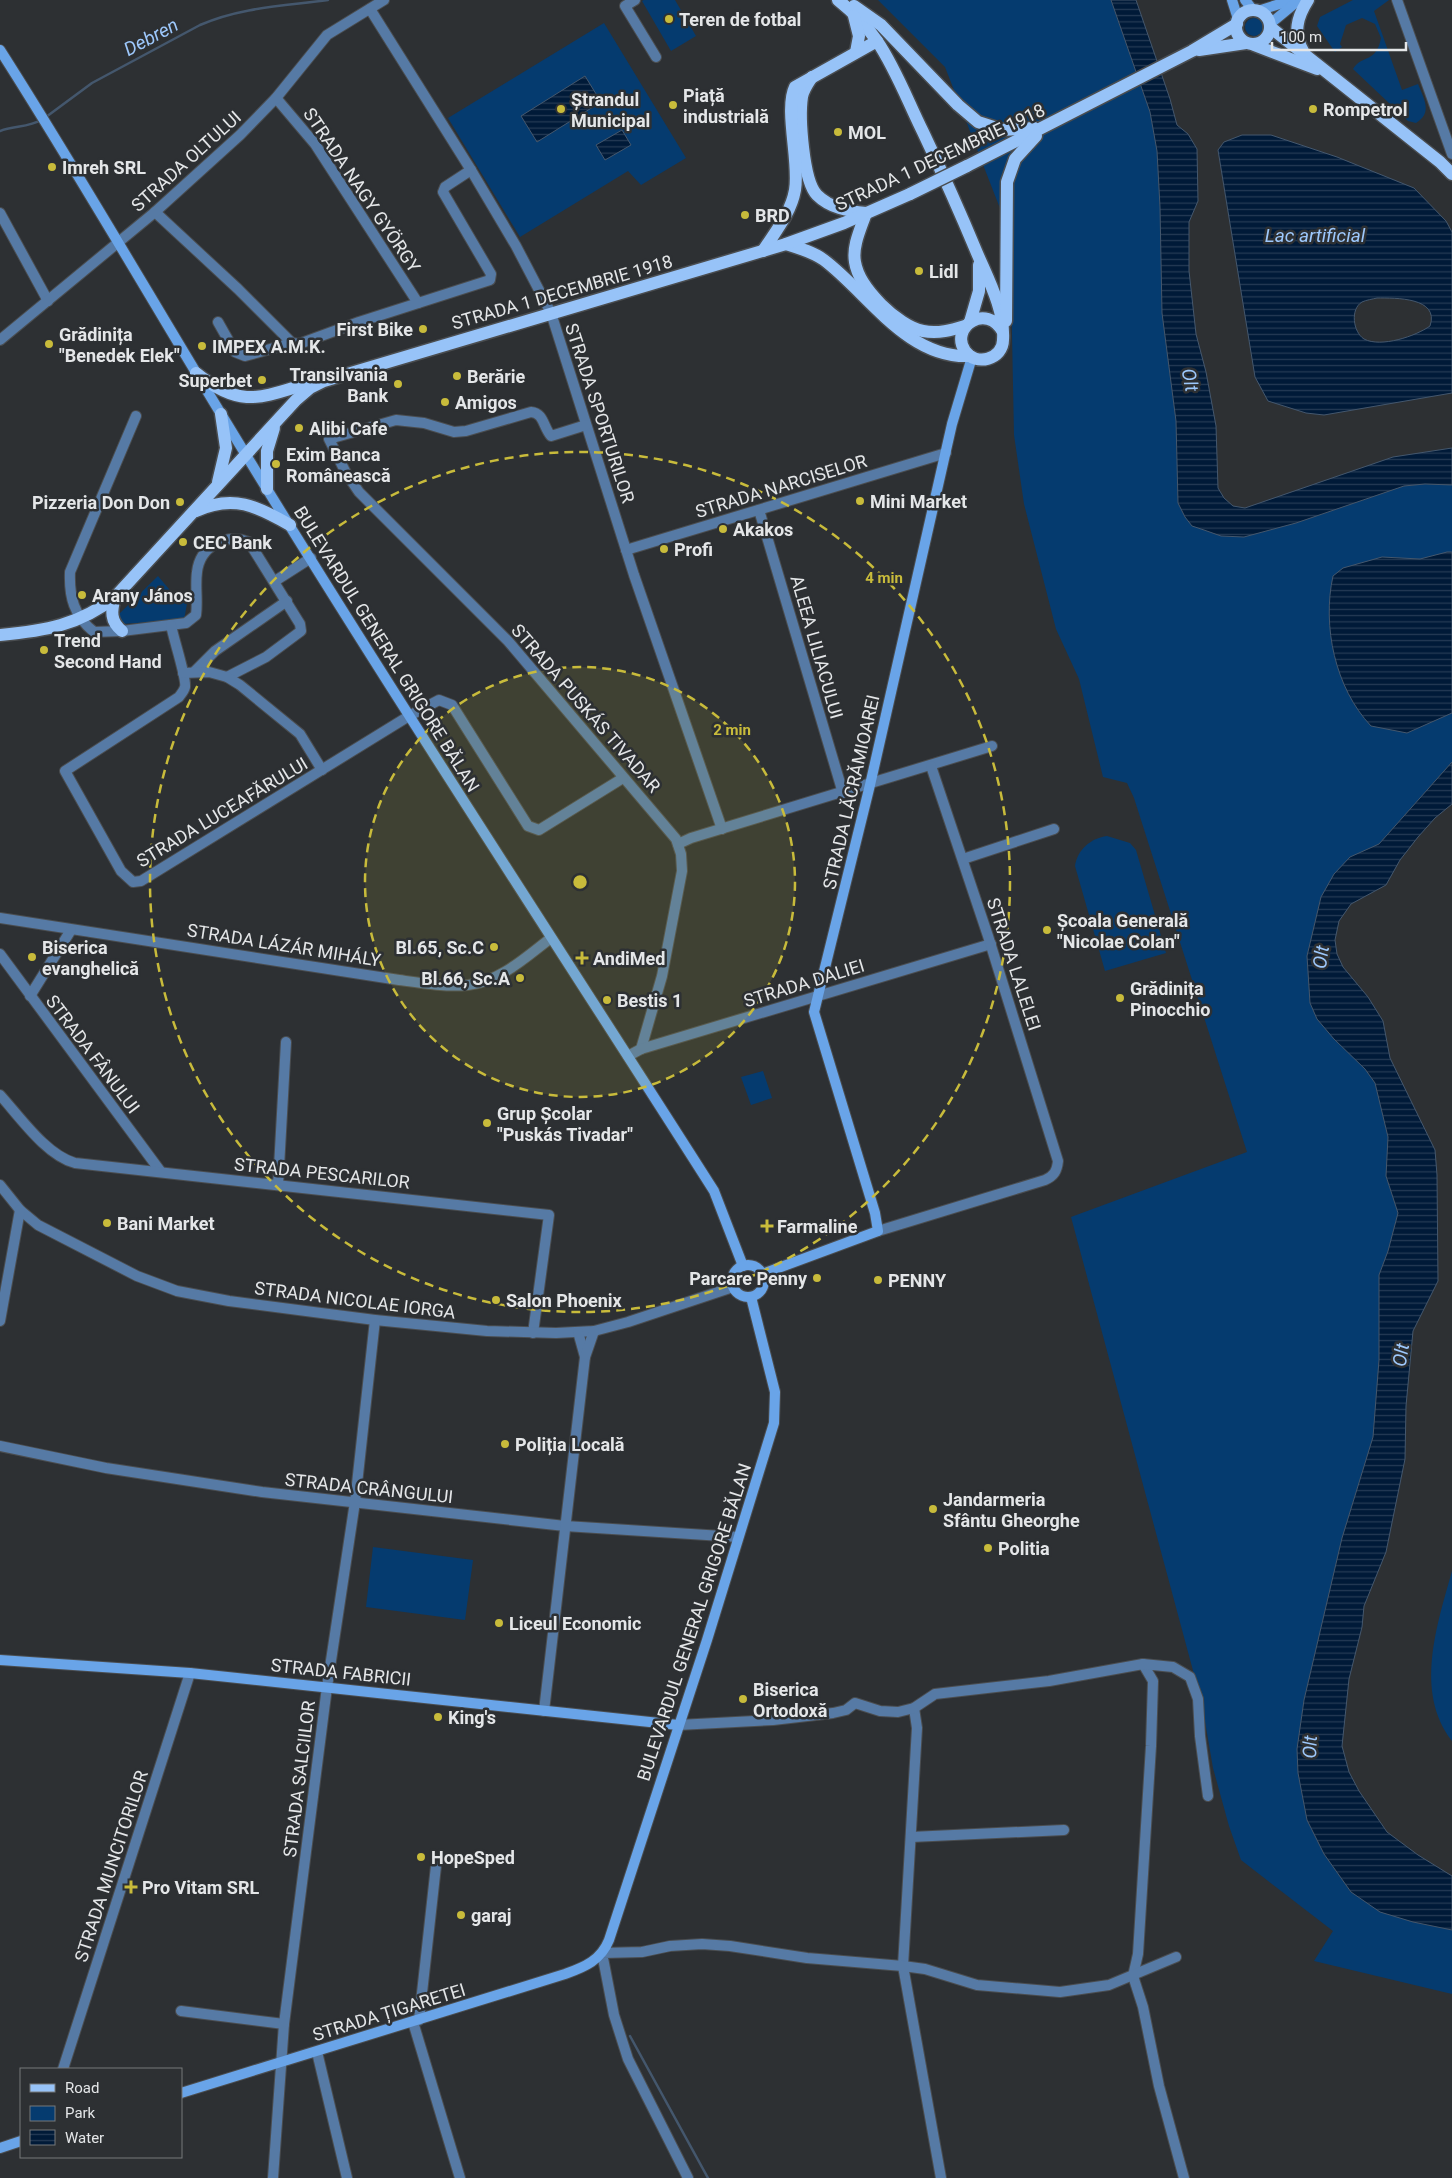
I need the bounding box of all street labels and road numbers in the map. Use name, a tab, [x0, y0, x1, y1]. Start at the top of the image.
street label: STRADA 1 DECEMBRIE 1918	[832, 99, 1048, 215]
street label: STRADA NAGY GYÖRGY	[299, 104, 425, 276]
street label: STRADA OLTULUI	[127, 106, 245, 216]
street label: STRADA 1 DECEMBRIE 1918	[449, 250, 675, 334]
street label: STRADA SPORTURILOR	[561, 320, 639, 506]
street label: STRADA NARCISELOR	[693, 450, 869, 522]
street label: BULEVARDUL GENERAL GRIGORE BĂLAN	[290, 502, 484, 796]
street label: ALEEA LILIACULUI	[786, 573, 848, 721]
street label: STRADA PUSKÁS TIVADAR	[507, 619, 665, 797]
street label: STRADA LĂCRĂMIOAREI	[818, 693, 884, 891]
street label: STRADA LUCEAFĂRULUI	[133, 753, 311, 871]
street label: STRADA LALELEI	[983, 895, 1045, 1033]
street label: STRADA LÁZÁR MIHÁLY	[186, 919, 382, 971]
street label: STRADA DALIEI	[741, 955, 867, 1011]
street label: STRADA FÂNULUI	[42, 991, 144, 1117]
street label: STRADA PESCARILOR	[233, 1153, 411, 1193]
street label: STRADA NICOLAE IORGA	[253, 1277, 457, 1323]
street label: BULEVARDUL GENERAL GRIGORE BĂLAN	[633, 1461, 755, 1783]
street label: STRADA CRÂNGULUI	[284, 1469, 454, 1507]
street label: STRADA FABRICII	[270, 1654, 412, 1690]
street label: STRADA SALCIILOR	[279, 1699, 319, 1859]
street label: STRADA MUNCITORILOR	[70, 1768, 152, 1964]
street label: STRADA ȚIGARETEI	[310, 1979, 468, 2046]

